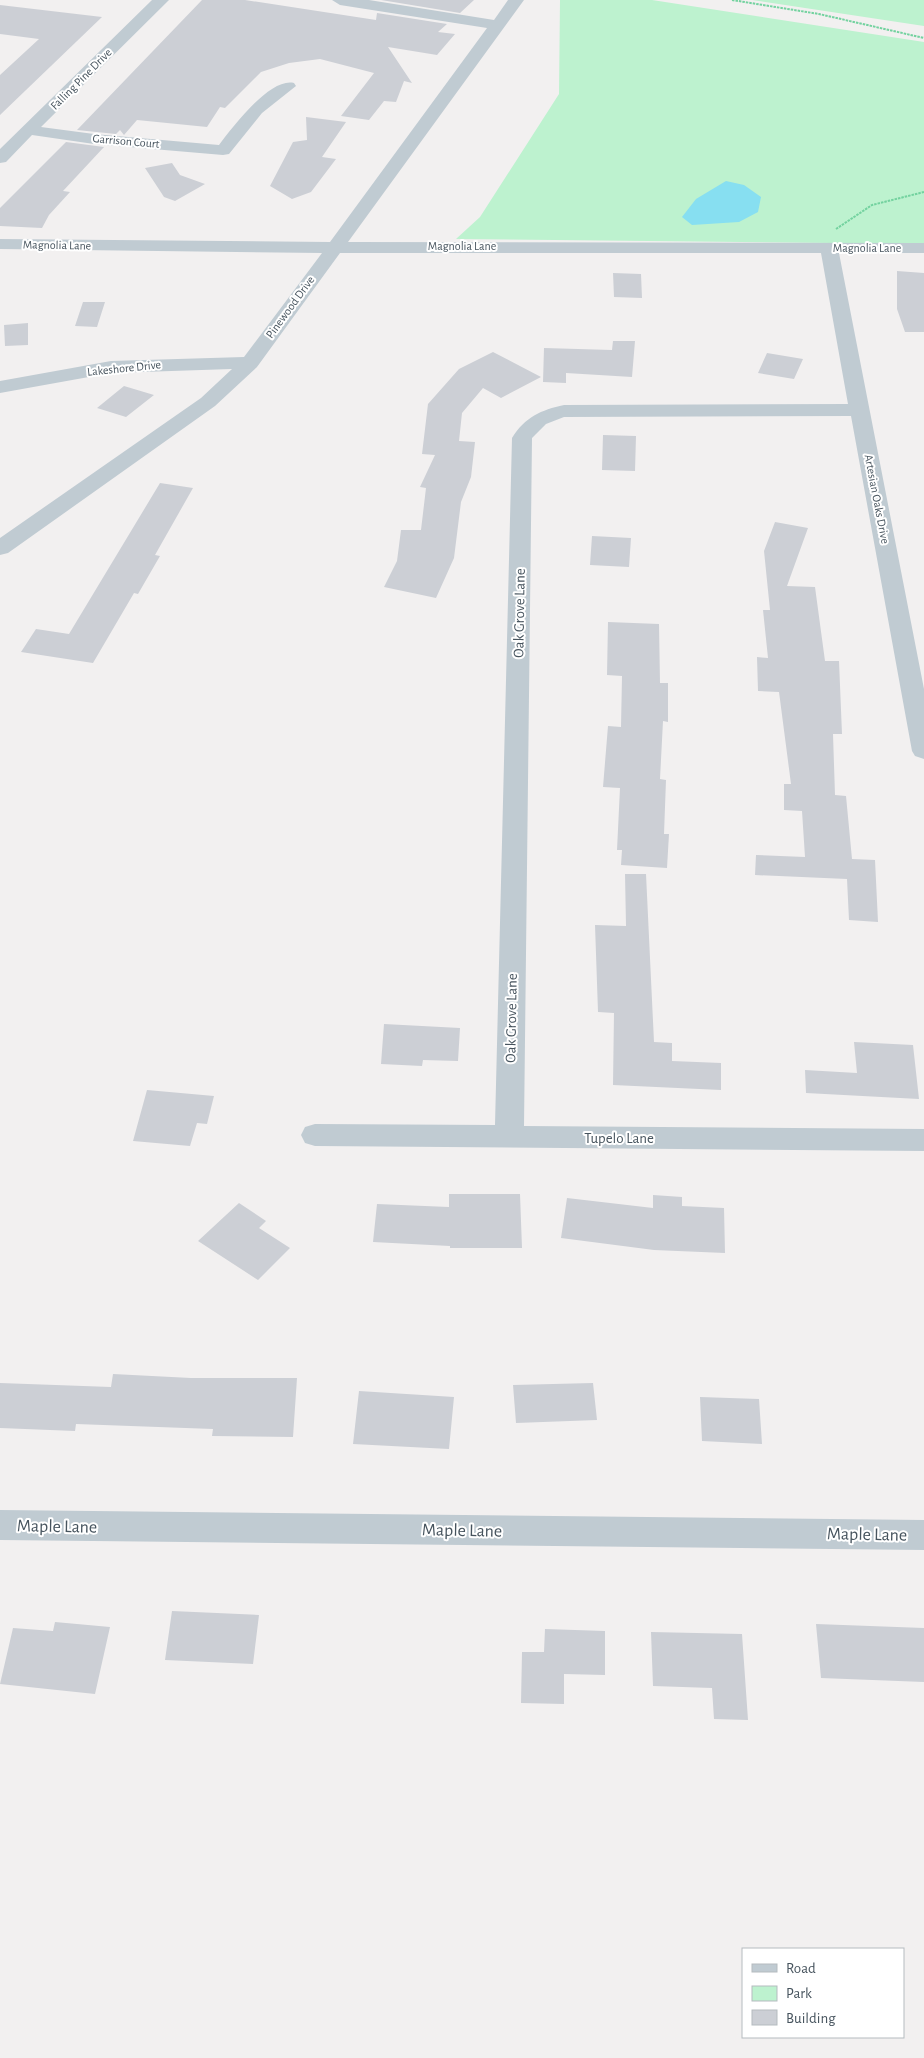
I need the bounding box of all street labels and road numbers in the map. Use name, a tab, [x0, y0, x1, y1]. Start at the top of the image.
street label: Falling Pine Drive	[48, 46, 114, 112]
street label: Garrison Court	[92, 132, 160, 150]
street label: Magnolia Lane	[23, 238, 91, 252]
street label: Magnolia Lane	[428, 240, 496, 252]
street label: Magnolia Lane	[833, 242, 901, 254]
street label: Pinewood Drive	[263, 274, 317, 340]
street label: Lakeshore Drive	[87, 358, 161, 378]
street label: Artesian Oaks Drive	[862, 453, 892, 545]
street label: Oak Grove Lane	[511, 568, 528, 658]
street label: Oak Grove Lane	[503, 973, 520, 1063]
street label: Tupelo Lane	[584, 1131, 654, 1146]
street label: Maple Lane	[17, 1517, 97, 1537]
street label: Maple Lane	[422, 1521, 502, 1541]
street label: Maple Lane	[827, 1525, 907, 1545]

